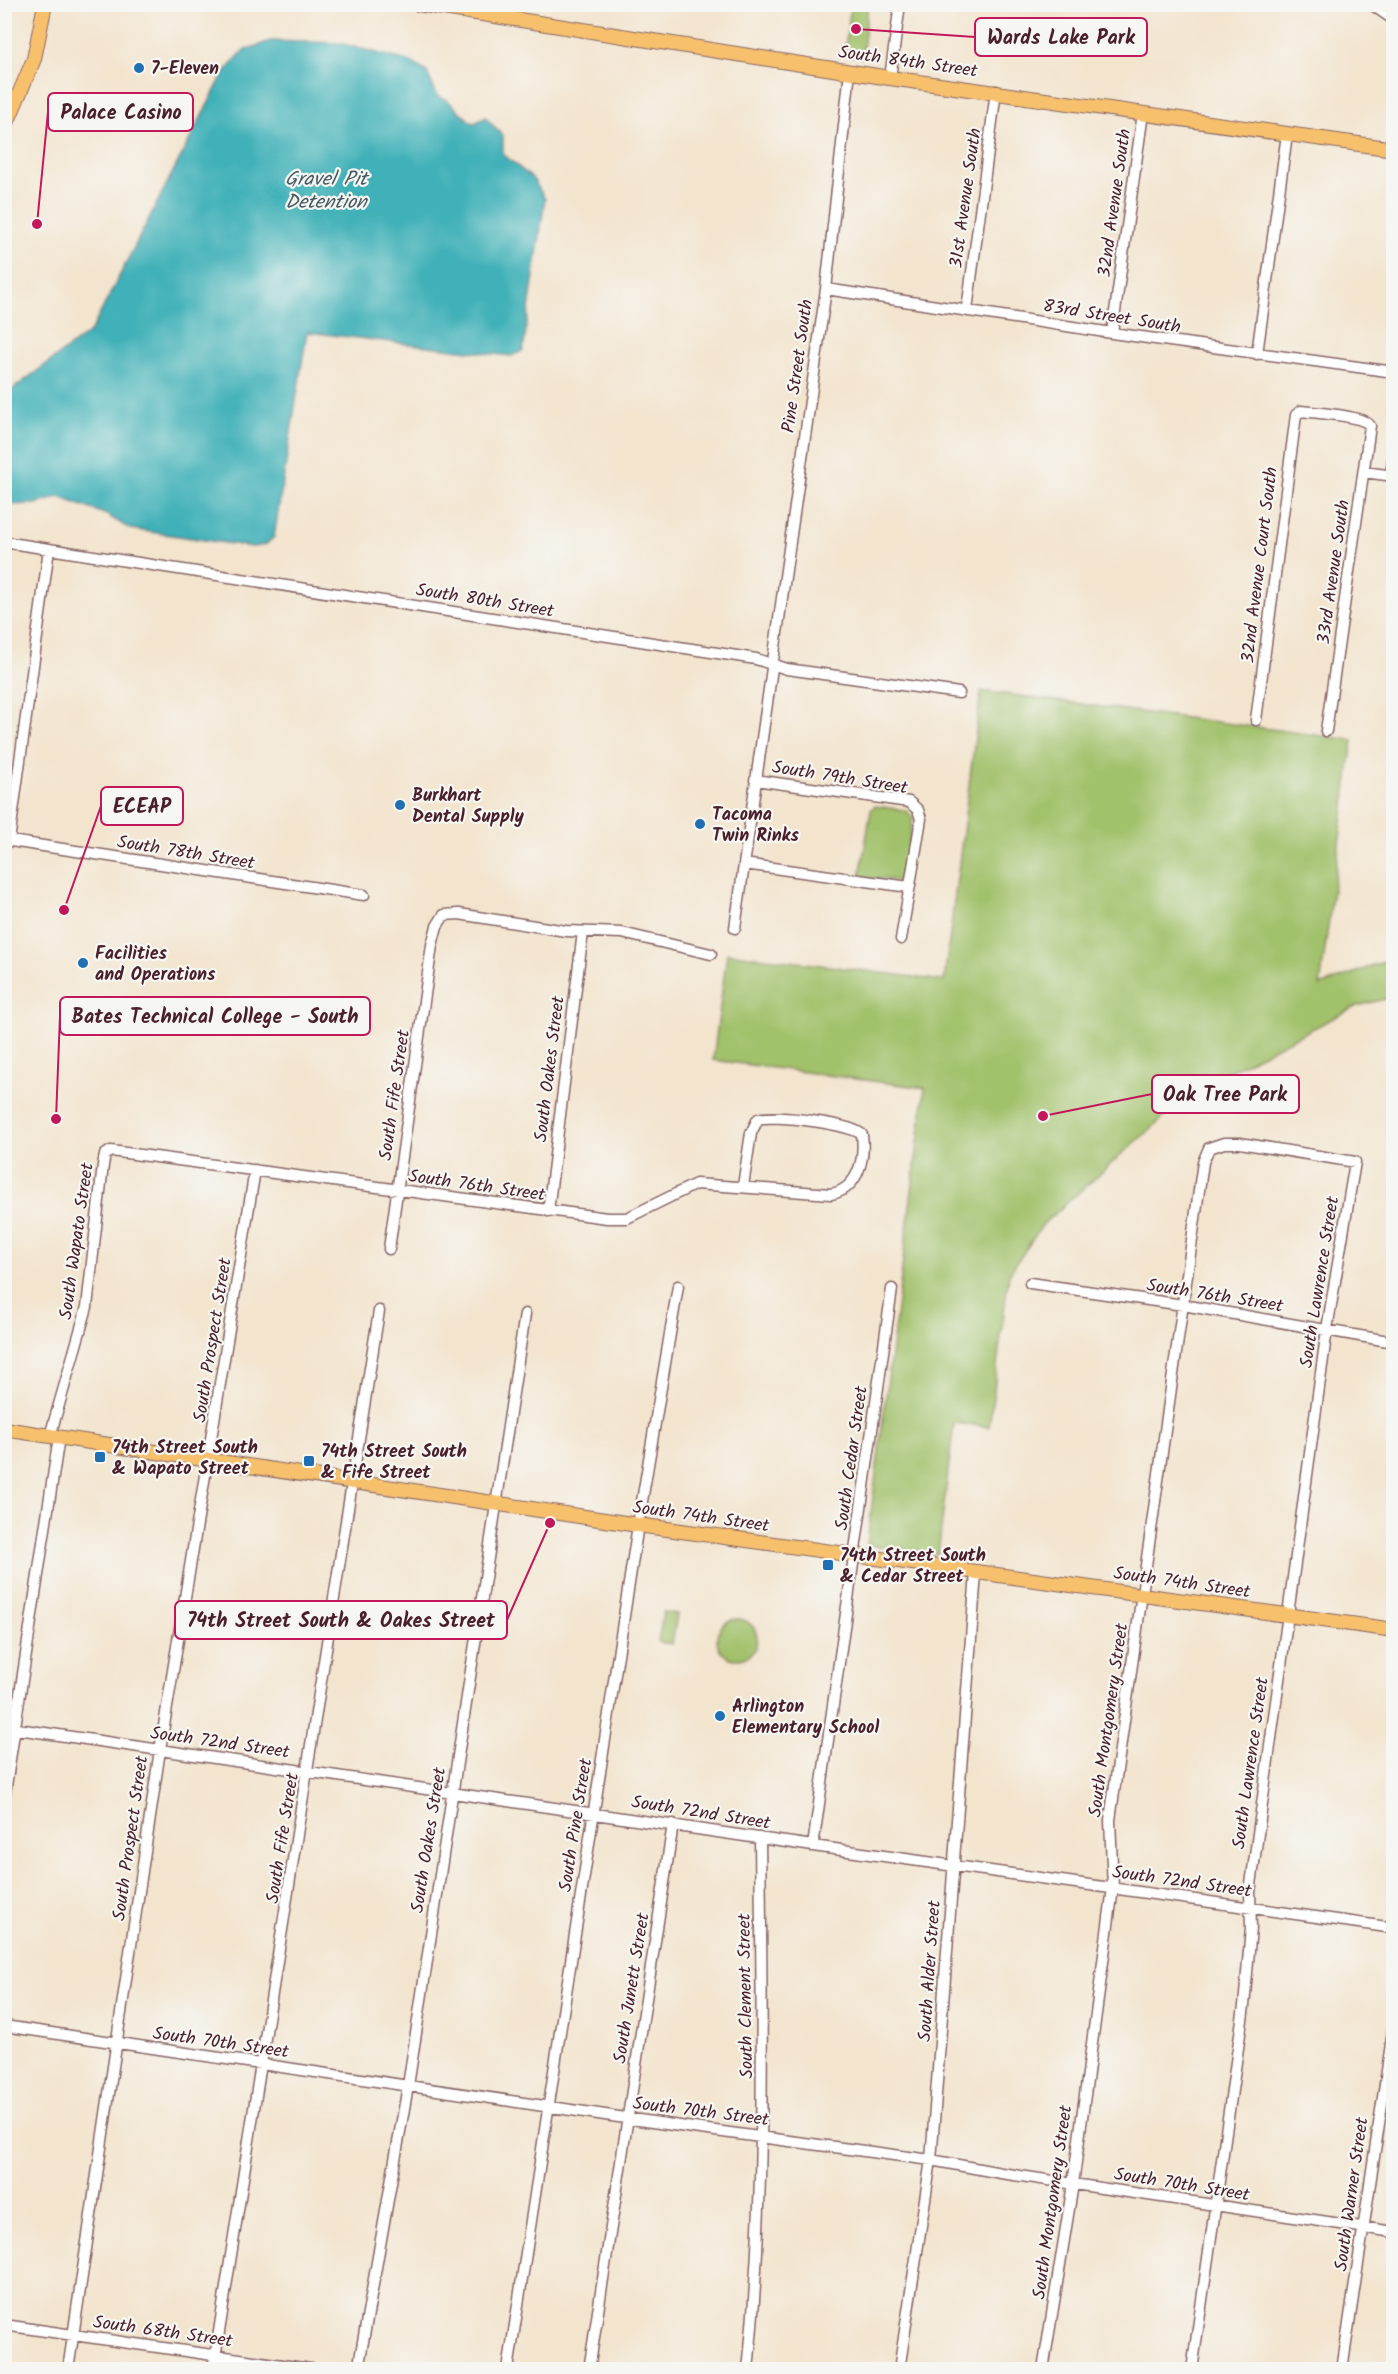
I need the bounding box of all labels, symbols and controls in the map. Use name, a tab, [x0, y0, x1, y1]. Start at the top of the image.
callout: Wards Lake Park	[975, 18, 1147, 56]
text: Wards Lake Park	[987, 23, 1136, 55]
street label: South 84th Street	[836, 38, 980, 87]
place label: 7-Eleven	[151, 55, 219, 84]
marker: 7-Eleven	[132, 61, 146, 75]
callout: Palace Casino	[48, 93, 193, 131]
text: Palace Casino	[60, 98, 182, 130]
street label: 31st Avenue South	[942, 126, 991, 270]
street label: 32nd Avenue South	[1091, 127, 1140, 279]
water label: Gravel Pit Detention	[285, 164, 370, 219]
street label: 83rd Street South	[1041, 292, 1183, 343]
street label: Pine Street South	[775, 297, 822, 435]
street label: 32nd Avenue Court South	[1234, 465, 1287, 665]
street label: 33rd Avenue South	[1310, 498, 1359, 646]
street label: South 80th Street	[414, 576, 557, 627]
street label: South 79th Street	[770, 753, 911, 804]
place label: Burkhart Dental Supply	[412, 782, 525, 832]
callout: ECEAP	[101, 787, 183, 825]
text: ECEAP	[113, 792, 172, 824]
marker: Burkhart Dental Supply	[393, 798, 407, 812]
place label: Tacoma Twin Rinks	[712, 801, 799, 851]
marker: Tacoma Twin Rinks	[693, 817, 707, 831]
street label: South 78th Street	[115, 828, 258, 879]
place label: Facilities and Operations	[95, 940, 216, 990]
marker: Facilities and Operations	[76, 956, 90, 970]
street label: South Oakes Street	[527, 994, 574, 1144]
callout: Bates Technical College - South	[60, 997, 370, 1035]
text: Bates Technical College - South	[72, 1002, 358, 1034]
street label: South Fife Street	[372, 1027, 419, 1162]
callout: Oak Tree Park	[1152, 1075, 1299, 1113]
text: Oak Tree Park	[1163, 1080, 1288, 1112]
street label: South Wapato Street	[52, 1160, 103, 1321]
street label: South 76th Street	[406, 1163, 548, 1211]
street label: South Lawrence Street	[1293, 1193, 1349, 1370]
street label: South Prospect Street	[186, 1255, 241, 1425]
street label: South 76th Street	[1144, 1271, 1286, 1322]
street label: South Cedar Street	[828, 1383, 877, 1532]
place label: 74th Street South & Wapato Street	[112, 1434, 258, 1484]
place label: 74th Street South & Fife Street	[321, 1438, 467, 1488]
marker: 74th Street South & Wapato Street	[93, 1450, 107, 1464]
marker: 74th Street South & Fife Street	[302, 1454, 316, 1468]
street label: South 74th Street	[630, 1494, 772, 1542]
place label: 74th Street South & Cedar Street	[840, 1542, 986, 1592]
marker: 74th Street South & Cedar Street	[821, 1558, 835, 1572]
street label: South 74th Street	[1111, 1560, 1253, 1608]
callout: 74th Street South & Oakes Street	[175, 1601, 507, 1639]
text: 74th Street South & Oakes Street	[187, 1606, 496, 1638]
street label: South Montgomery Street	[1082, 1620, 1138, 1819]
street label: South Lawrence Street	[1225, 1674, 1278, 1851]
place label: Arlington Elementary School	[732, 1693, 879, 1743]
marker: Arlington Elementary School	[713, 1709, 727, 1723]
street label: South 72nd Street	[148, 1719, 292, 1768]
street label: South Prospect Street	[106, 1753, 158, 1923]
street label: South Pine Street	[552, 1755, 602, 1894]
street label: South Oakes Street	[404, 1764, 455, 1915]
street label: South Fife Street	[259, 1770, 308, 1906]
street label: South 72nd Street	[629, 1788, 773, 1839]
street label: South 72nd Street	[1110, 1858, 1254, 1907]
street label: South Alder Street	[911, 1899, 950, 2043]
street label: South Junett Street	[606, 1910, 659, 2065]
street label: South Clement Street	[731, 1912, 762, 2079]
street label: South 70th Street	[151, 2020, 292, 2068]
street label: South 70th Street	[631, 2090, 772, 2135]
street label: South Montgomery Street	[1026, 2102, 1082, 2301]
street label: South Warner Street	[1327, 2114, 1378, 2273]
street label: South 70th Street	[1112, 2160, 1253, 2211]
street label: South 68th Street	[91, 2308, 235, 2357]

